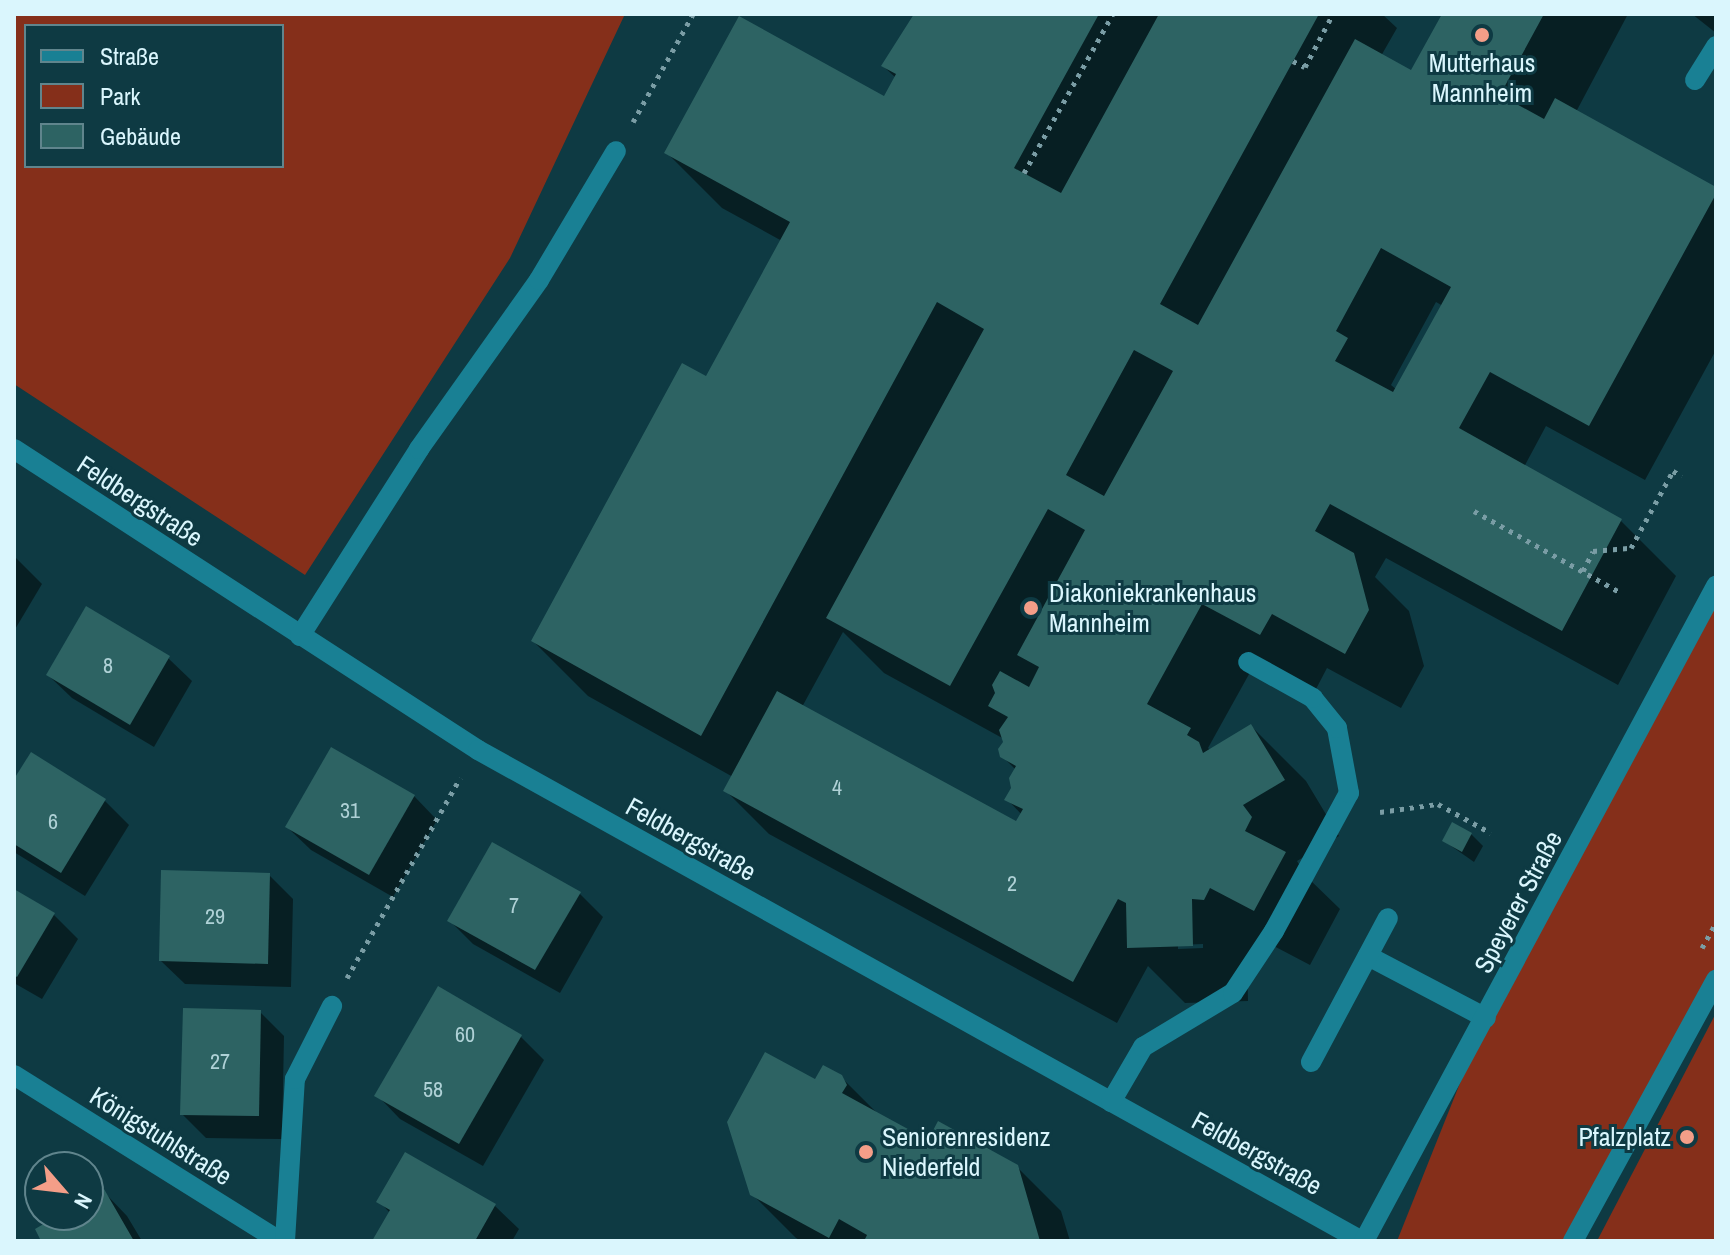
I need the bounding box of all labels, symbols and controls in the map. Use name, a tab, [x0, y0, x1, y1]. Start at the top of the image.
legend	[24, 24, 284, 168]
marker: Mutterhaus Mannheim	[1473, 26, 1491, 44]
text: Straße	[100, 40, 159, 72]
place label: Mutterhaus Mannheim	[1429, 47, 1535, 108]
text: Park	[100, 80, 140, 112]
text: Gebäude	[100, 120, 181, 152]
street label: Feldbergstraße	[71, 449, 209, 553]
place label: Diakoniekrankenhaus Mannheim	[1049, 577, 1256, 638]
marker: Diakoniekrankenhaus Mannheim	[1020, 597, 1042, 619]
house number: 8	[103, 653, 113, 679]
house number: 4	[832, 775, 842, 801]
street label: Feldbergstraße	[621, 791, 761, 887]
house number: 31	[340, 798, 360, 824]
house number: 6	[48, 809, 58, 835]
street label: Speyerer Straße	[1468, 826, 1568, 978]
house number: 2	[1007, 871, 1017, 897]
house number: 7	[509, 893, 519, 919]
house number: 29	[205, 904, 225, 930]
house number: 60	[455, 1022, 475, 1048]
house number: 27	[210, 1049, 230, 1075]
house number: 58	[423, 1077, 443, 1103]
street label: Königstuhlstraße	[84, 1080, 238, 1192]
street label: Feldbergstraße	[1187, 1105, 1327, 1201]
place label: Seniorenresidenz Niederfeld	[882, 1121, 1050, 1182]
place label: Pfalzplatz	[1579, 1121, 1671, 1153]
marker: Pfalzplatz	[1678, 1128, 1696, 1146]
marker: Seniorenresidenz Niederfeld	[857, 1143, 875, 1161]
north arrow	[24, 1151, 104, 1231]
text: N	[67, 1189, 100, 1214]

